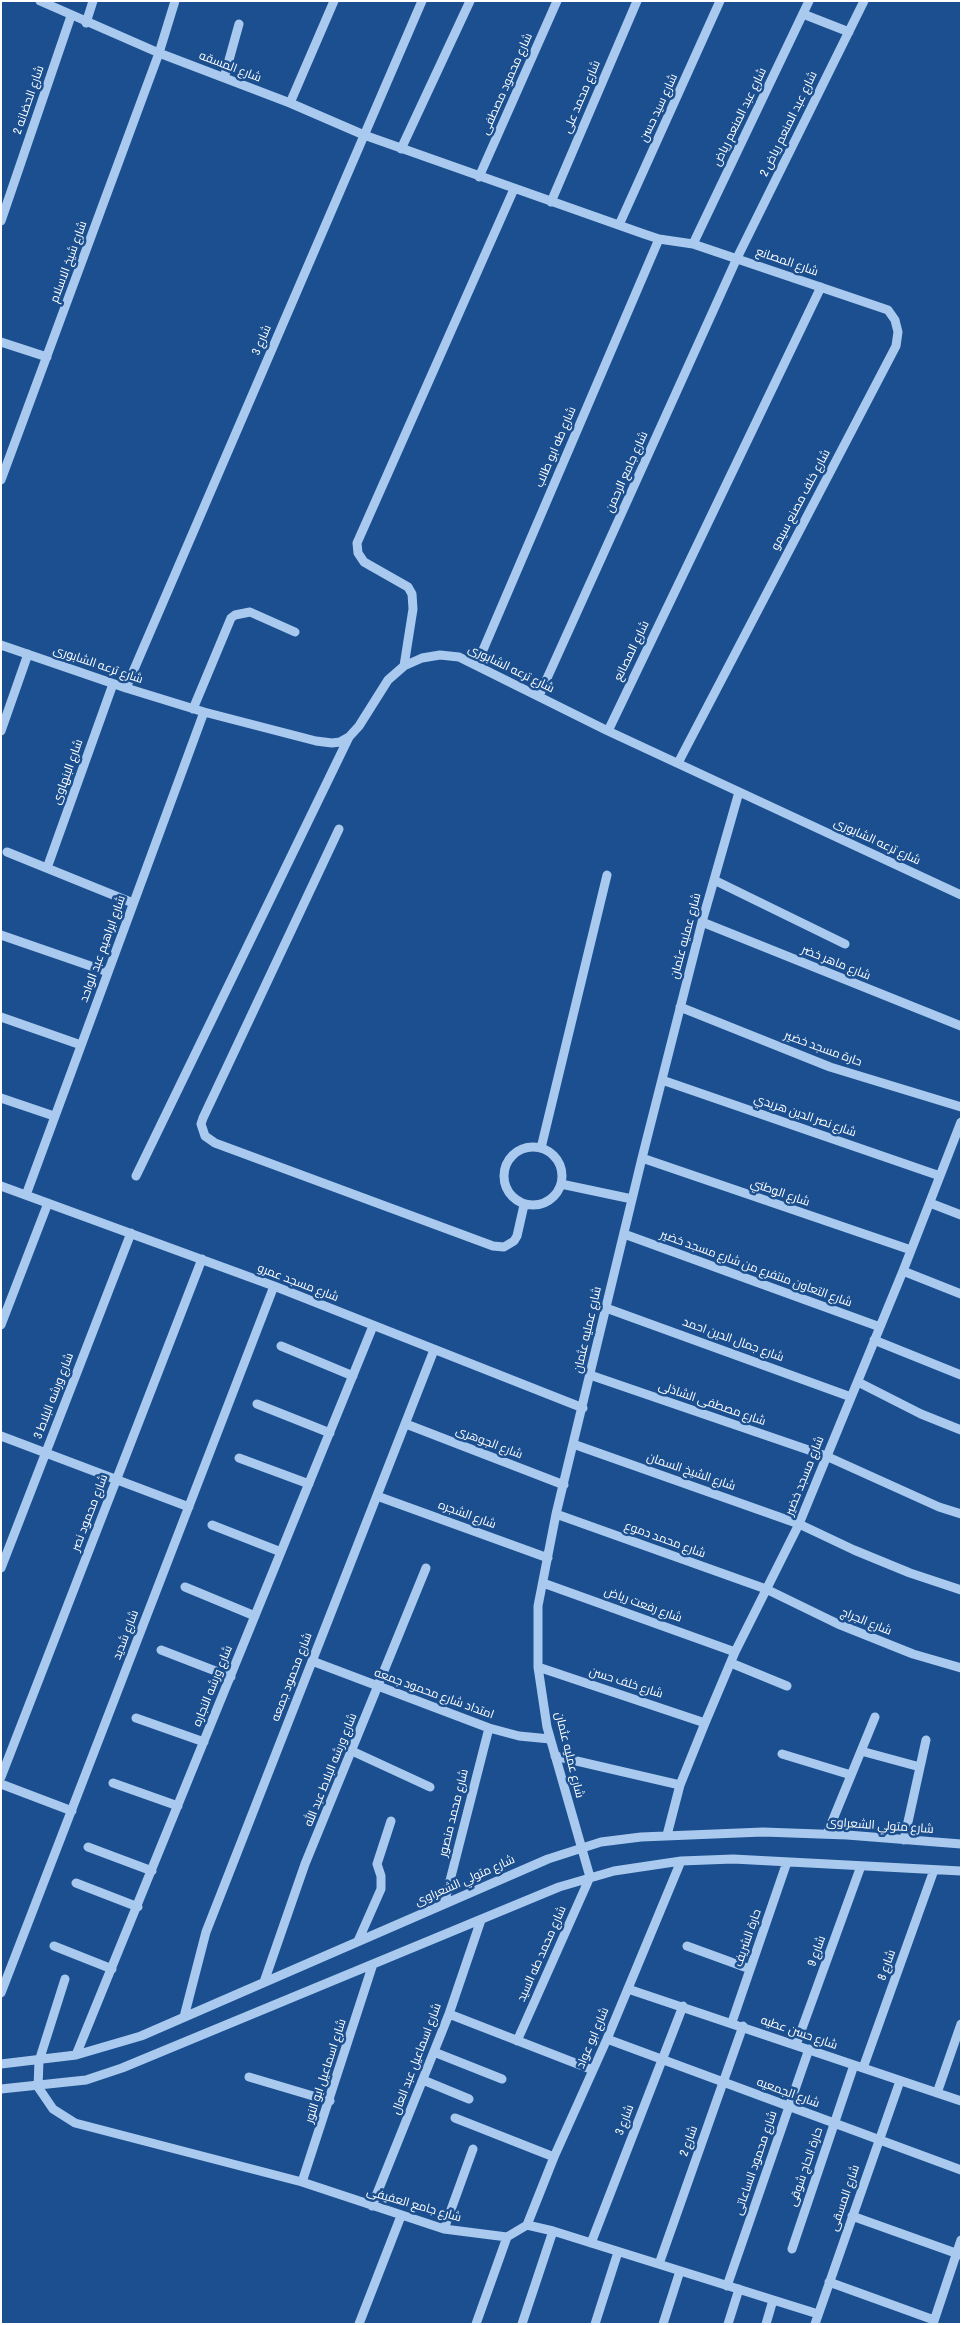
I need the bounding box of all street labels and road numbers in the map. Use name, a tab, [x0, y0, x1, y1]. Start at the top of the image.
street label: شارع محمود مصطفى	[478, 31, 536, 137]
street label: شارع المسقه	[197, 49, 263, 85]
street label: شارع محمد على	[560, 58, 604, 136]
street label: شارع الحضانه 2	[10, 64, 48, 136]
street label: شارع عبد المنعم رياض	[710, 66, 770, 168]
street label: شارع عبد المنعم رياض 2	[757, 69, 821, 179]
street label: شارع سيد حسن	[637, 72, 681, 144]
street label: شارع شيخ الاسلام	[48, 219, 90, 305]
street label: شارع المصانع	[754, 245, 820, 279]
street label: شارع 3	[249, 323, 275, 357]
street label: شارع طه ابو طالب	[533, 404, 579, 490]
street label: شارع جامع الرحمن	[603, 429, 651, 515]
street label: شارع خلف مصنع سيمو	[768, 447, 834, 553]
street label: شارع المصانع	[611, 619, 653, 683]
street label: شارع ترعه الشابورى	[466, 642, 556, 696]
street label: شارع ترعه الشابورى	[51, 643, 145, 687]
street label: شارع البنهاوى	[50, 737, 86, 807]
street label: شارع ترعه الشابورى	[831, 816, 923, 868]
street label: شارع عمليه عثمان	[668, 891, 704, 981]
street label: شارع ابراهيم عبد الواحد	[77, 894, 129, 1004]
street label: شارع ماهر خضر	[799, 943, 873, 983]
street label: حارة مسجد خضير	[782, 1028, 864, 1070]
street label: شارع نصر الدين هريدي	[752, 1092, 858, 1140]
street label: شارع الوطني	[748, 1176, 812, 1210]
street label: شارع التعاون منتفرع من شارع مسجد خضير	[658, 1228, 854, 1310]
street label: شارع مسجد عمرو	[255, 1261, 341, 1305]
street label: شارع عمليه عثمان	[571, 1285, 605, 1375]
street label: شارع جمال الدين احمد	[680, 1315, 786, 1365]
street label: شارع ورشه البلاط 3	[31, 1351, 77, 1441]
street label: شارع مصطفى الشاذلى	[657, 1379, 767, 1429]
street label: شارع الجوهرى	[453, 1424, 525, 1462]
street label: شارع مسجد خضير	[783, 1434, 827, 1518]
street label: شارع الشيخ السمان	[645, 1450, 737, 1494]
street label: شارع محمود نصر	[69, 1473, 111, 1553]
street label: شارع الشجره	[436, 1498, 498, 1532]
street label: شارع محمد دموع	[622, 1519, 708, 1561]
street label: شارع رفعت رياض	[602, 1584, 684, 1626]
street label: شارع الجراج	[838, 1605, 894, 1639]
street label: شارع شديد	[110, 1608, 142, 1662]
street label: شارع محمود جمعه	[268, 1631, 316, 1723]
street label: شارع ورشه النجاره	[190, 1643, 236, 1729]
street label: شارع خلف حسن	[587, 1664, 665, 1702]
street label: امتداد شارع محمود جمعه	[372, 1666, 496, 1722]
street label: شارع عمليه عثمان	[551, 1710, 587, 1800]
street label: شارع ورشه البلاط عبد الله	[302, 1711, 360, 1829]
street label: شارع محمد منصور	[436, 1768, 472, 1858]
street label: شارع متولي الشعراوى	[826, 1815, 934, 1837]
street label: شارع متولي الشعراوى	[413, 1853, 517, 1909]
street label: شارع محمد طه السيد	[514, 1904, 570, 2004]
street label: حارة الشريف	[731, 1907, 765, 1969]
street label: شارع 9	[805, 1934, 829, 1968]
street label: شارع 8	[875, 1948, 899, 1982]
street label: شارع اسماعيل عبد العال	[389, 2001, 445, 2117]
street label: شارع ابو عواد	[574, 2005, 612, 2071]
street label: شارع حسن عطيه	[759, 2013, 839, 2053]
street label: شارع اسماعيل ابو النور	[302, 2017, 350, 2125]
street label: شارع الجمعيه	[755, 2075, 821, 2111]
street label: شارع 3	[613, 2103, 637, 2137]
street label: شارع محمود الساعاتى	[731, 2109, 781, 2217]
street label: شارع 2	[677, 2124, 701, 2158]
street label: حارة الحاج شوقى	[786, 2126, 826, 2208]
street label: شارع المسقى	[827, 2163, 863, 2233]
street label: شارع جامع العفيفى	[365, 2185, 463, 2225]

